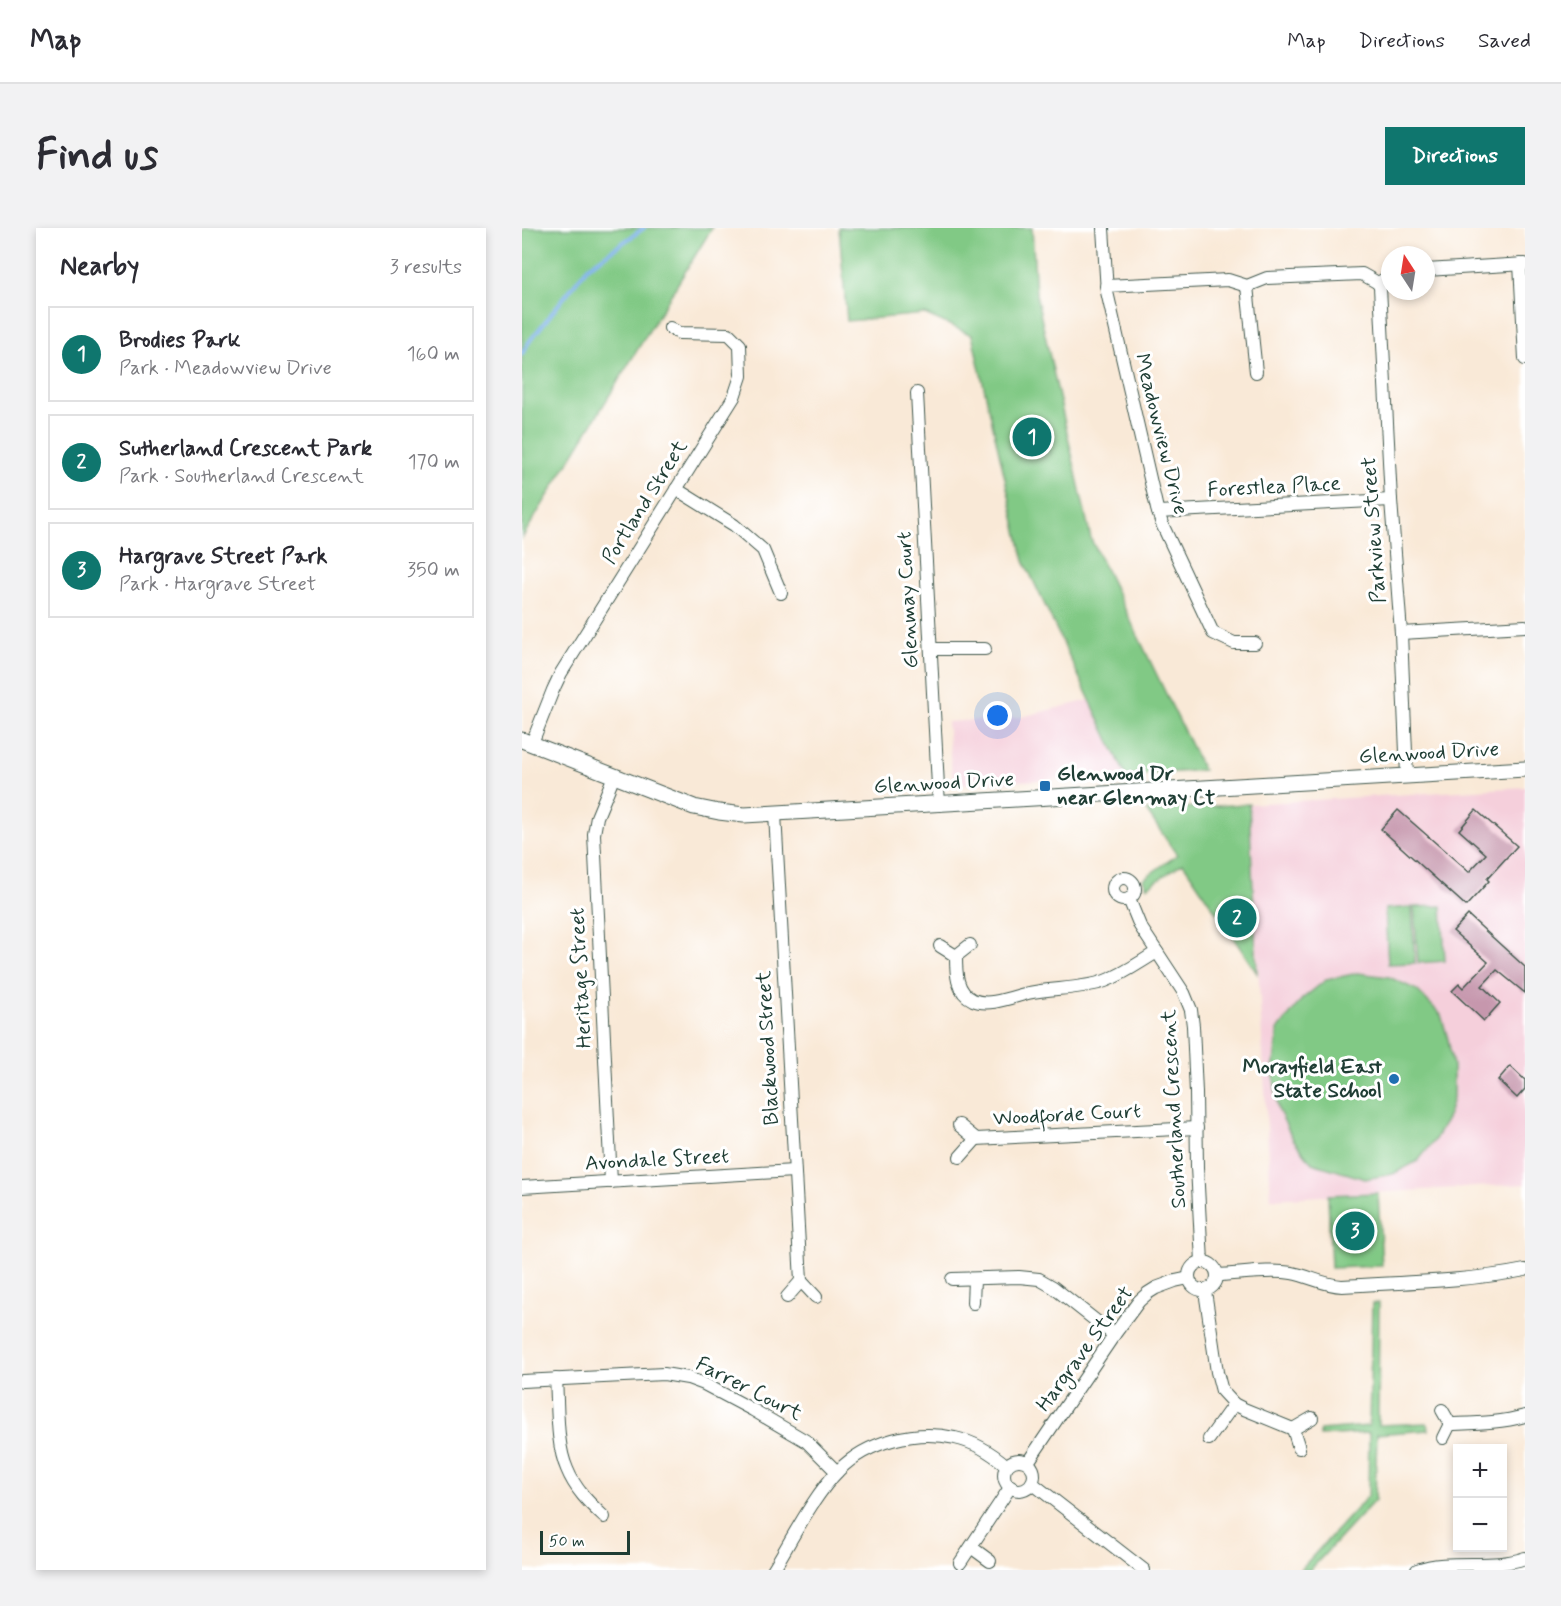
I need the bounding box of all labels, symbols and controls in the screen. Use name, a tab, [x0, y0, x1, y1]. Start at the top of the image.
text: Map	[30, 23, 81, 60]
text: Map	[1287, 27, 1326, 55]
text: Directions	[1359, 27, 1445, 55]
text: Saved	[1478, 27, 1531, 55]
button: Directions	[1385, 127, 1525, 185]
text: Find us	[36, 129, 158, 184]
north arrow	[1381, 246, 1435, 300]
text: Nearby	[60, 250, 139, 284]
text: 3 results	[390, 254, 462, 281]
text: Brodies Park	[119, 327, 241, 355]
text: 1	[77, 341, 86, 368]
text: 160 m	[407, 341, 460, 368]
street label: Meadowview Drive	[1127, 350, 1195, 518]
text: Park · Meadowview Drive	[119, 355, 332, 382]
pin: 1	[1012, 414, 1052, 460]
street label: Portland Street	[596, 434, 695, 569]
text: Sutherland Crescent Park	[119, 435, 372, 463]
text: 2	[77, 449, 86, 476]
text: 170 m	[408, 449, 460, 476]
street label: Parkview Street	[1355, 456, 1393, 604]
text: Park · Southerland Crescent	[119, 463, 364, 490]
street label: Forestlea Place	[1207, 470, 1341, 504]
street label: Glenmay Court	[890, 531, 926, 669]
text: Hargrave Street Park	[119, 543, 328, 571]
text: 3	[77, 557, 86, 584]
text: 350 m	[407, 557, 460, 584]
text: Park · Hargrave Street	[119, 571, 316, 598]
your location	[983, 701, 1012, 730]
street label: Glenwood Drive	[1358, 735, 1500, 771]
place label: Glenwood Dr near Glenmay Ct	[1057, 760, 1215, 812]
street label: Glenwood Drive	[873, 765, 1015, 801]
marker: Glenwood Dr near Glenmay Ct	[1038, 779, 1052, 793]
pin: 2	[1218, 896, 1256, 940]
street label: Heritage Street	[563, 907, 599, 1049]
street label: Blackwood Street	[750, 969, 786, 1126]
street label: Southerland Crescent	[1155, 1008, 1193, 1209]
place label: Morayfield East State School	[1242, 1053, 1382, 1105]
marker: Morayfield East State School	[1387, 1072, 1401, 1086]
street label: Woodforde Court	[992, 1097, 1142, 1135]
street label: Avondale Street	[584, 1142, 730, 1178]
pin: 3	[1336, 1208, 1374, 1254]
street label: Hargrave Street	[1030, 1280, 1141, 1418]
street label: Farrer Court	[691, 1350, 808, 1428]
map controls	[1453, 1444, 1507, 1552]
button: +	[1453, 1444, 1507, 1498]
button: −	[1453, 1498, 1507, 1552]
scale bar	[540, 1528, 630, 1556]
text: 50 m	[549, 1531, 585, 1552]

